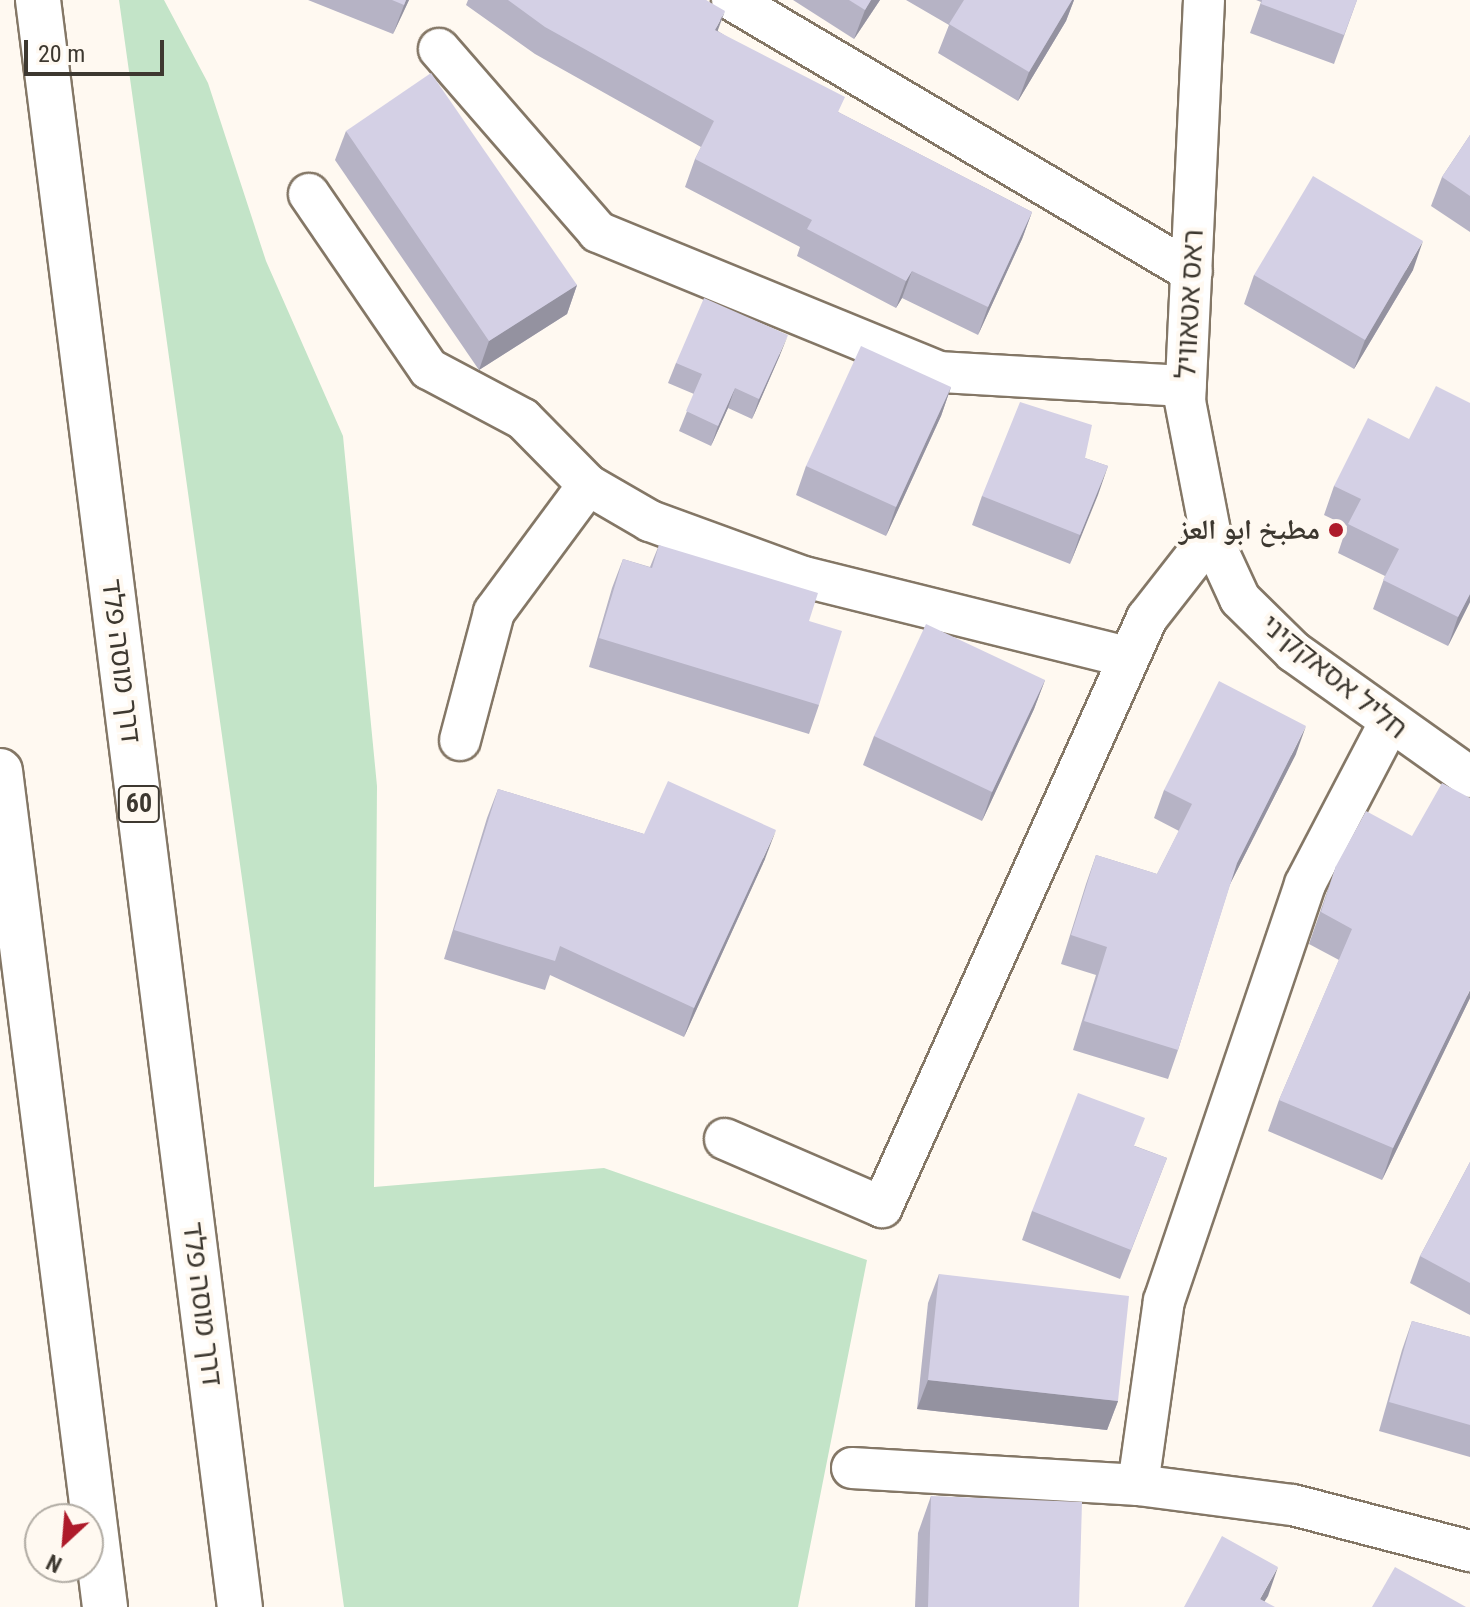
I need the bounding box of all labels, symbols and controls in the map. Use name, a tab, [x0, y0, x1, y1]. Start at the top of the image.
scale bar	[28, 24, 168, 74]
text: 20 m	[38, 40, 85, 68]
street label: ראס אטאוויל	[1169, 228, 1211, 380]
place label: مطبخ ابو العز	[1179, 513, 1320, 547]
marker: مطبخ ابو العز	[1327, 521, 1345, 539]
street label: דרך מוסה פלד	[94, 577, 148, 745]
street label: חליל אסאקקיני	[1254, 608, 1414, 746]
road number: 60	[117, 782, 161, 826]
street label: דרך מוסה פלד	[175, 1220, 229, 1388]
north arrow	[24, 1503, 104, 1583]
text: N	[43, 1549, 66, 1577]

